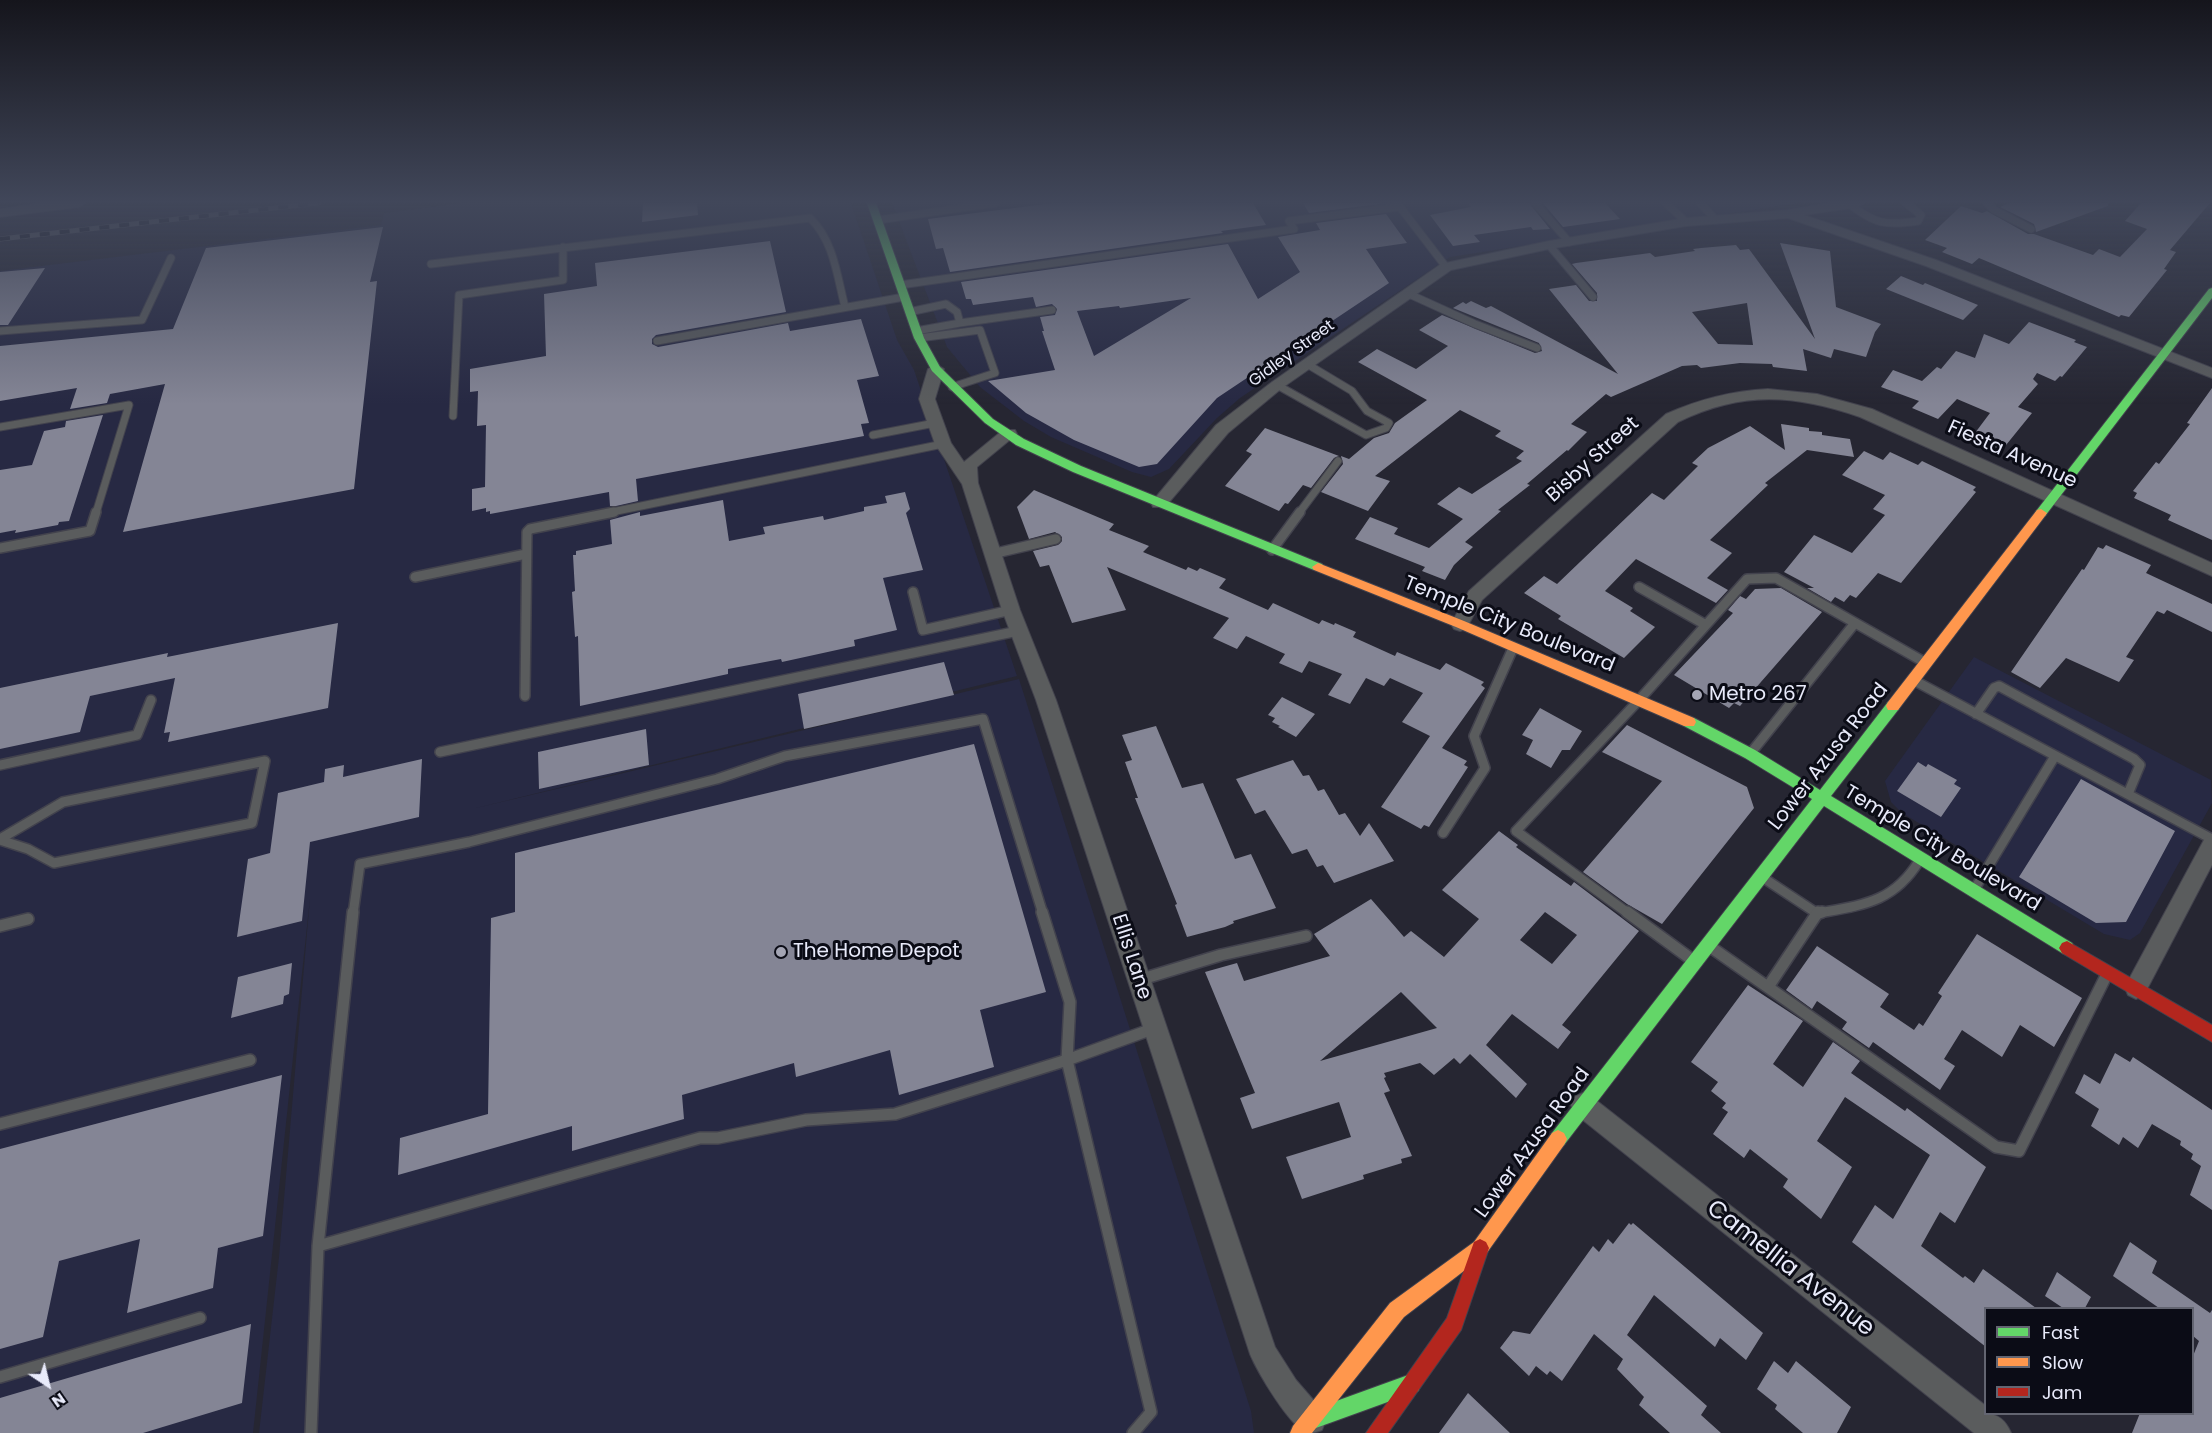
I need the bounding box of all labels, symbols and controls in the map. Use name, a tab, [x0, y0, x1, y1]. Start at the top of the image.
street label: Gidley Street	[1245, 316, 1339, 392]
street label: Bisby Street	[1542, 412, 1644, 508]
street label: Fiesta Avenue	[1944, 416, 2080, 494]
street label: Temple City Boulevard	[1400, 572, 1618, 678]
street label: Lower Azusa Road	[1764, 679, 1894, 835]
place label: Metro 267	[1709, 683, 1807, 707]
marker: Metro 267	[1690, 688, 1704, 702]
street label: Temple City Boulevard	[1839, 781, 2045, 917]
street label: Ellis Lane	[1106, 911, 1156, 1003]
place label: The Home Depot	[793, 940, 959, 964]
marker: The Home Depot	[774, 945, 788, 959]
street label: Lower Azusa Road	[1470, 1063, 1596, 1223]
street label: Camellia Avenue	[1700, 1195, 1880, 1343]
legend	[1984, 1307, 2194, 1415]
text: Fast	[2042, 1320, 2079, 1345]
text: Slow	[2042, 1350, 2083, 1375]
north arrow	[18, 1355, 78, 1415]
text: Jam	[2042, 1380, 2082, 1405]
text: N	[47, 1387, 70, 1413]

